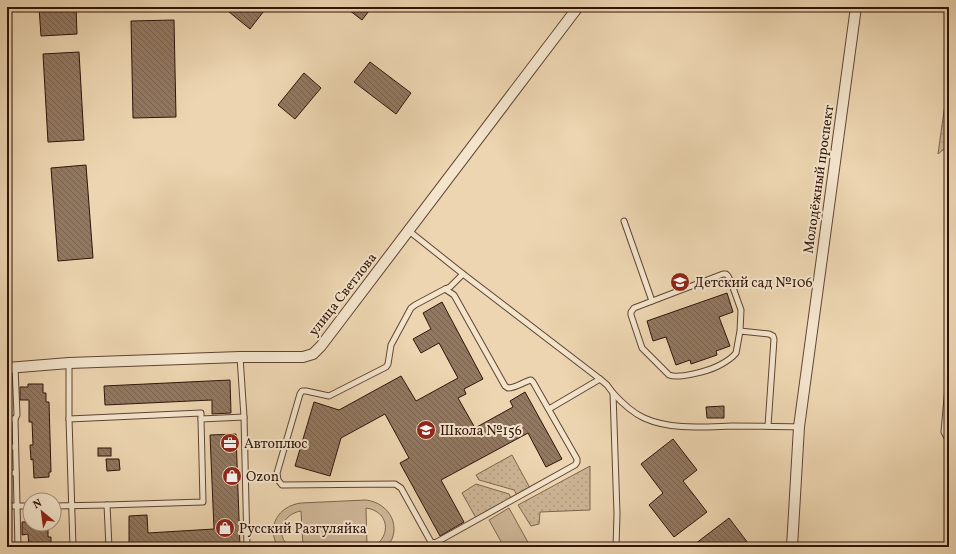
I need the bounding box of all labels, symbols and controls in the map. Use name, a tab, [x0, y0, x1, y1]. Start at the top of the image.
street label: Молодёжный проспект	[800, 104, 839, 255]
street label: улица Светлова	[305, 249, 382, 340]
school or university icon: Детский сад №106	[669, 271, 691, 293]
place label: Детский сад №106	[694, 274, 813, 293]
school or university icon: Школа №156	[415, 419, 437, 441]
place label: Школа №156	[440, 422, 522, 441]
office icon: Автоплюс	[219, 432, 241, 454]
place label: Автоплюс	[244, 435, 308, 454]
shop icon: Ozon	[221, 465, 243, 487]
place label: Ozon	[246, 468, 279, 487]
north arrow	[22, 492, 62, 532]
text: N	[31, 496, 45, 513]
shop icon: Русский Разгуляйка	[214, 517, 236, 539]
place label: Русский Разгуляйка	[239, 520, 367, 539]

